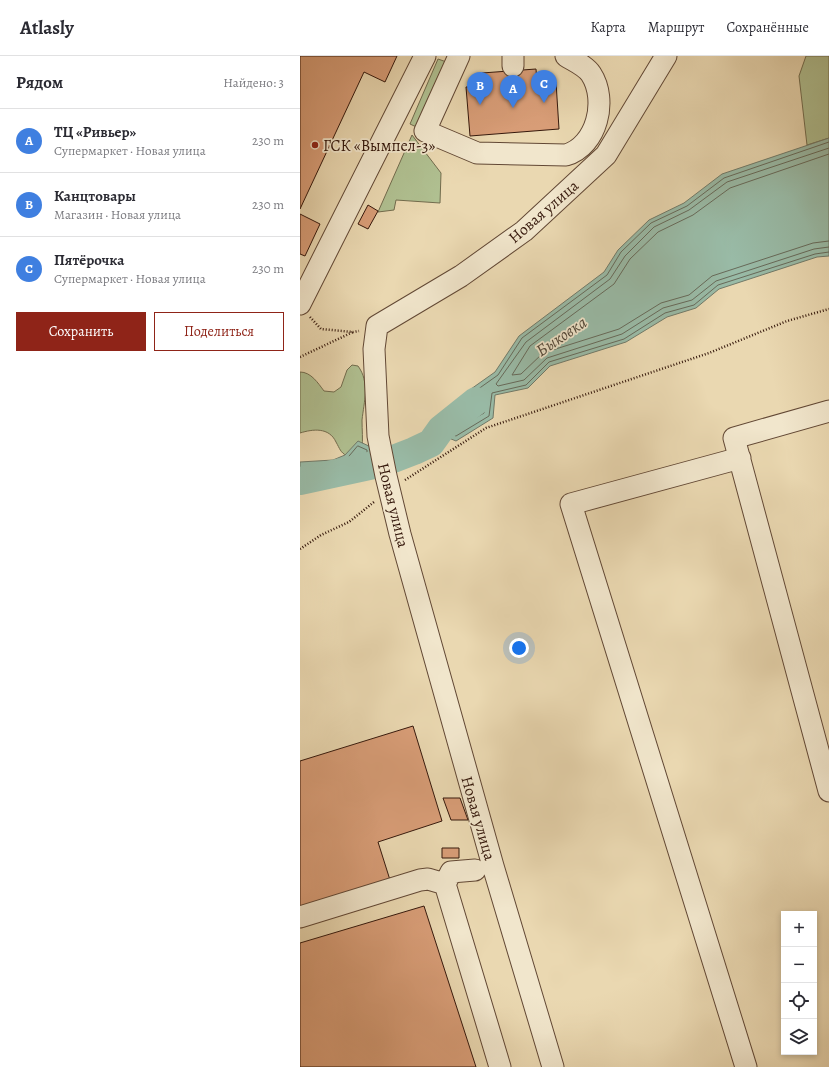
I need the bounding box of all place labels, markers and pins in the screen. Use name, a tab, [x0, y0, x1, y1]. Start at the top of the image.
pin: C	[531, 70, 557, 103]
pin: B	[467, 72, 493, 105]
pin: A	[500, 75, 526, 108]
place label: ГСК «Вымпел-3»	[323, 135, 435, 157]
marker: ГСК «Вымпел-3»	[310, 140, 320, 150]

